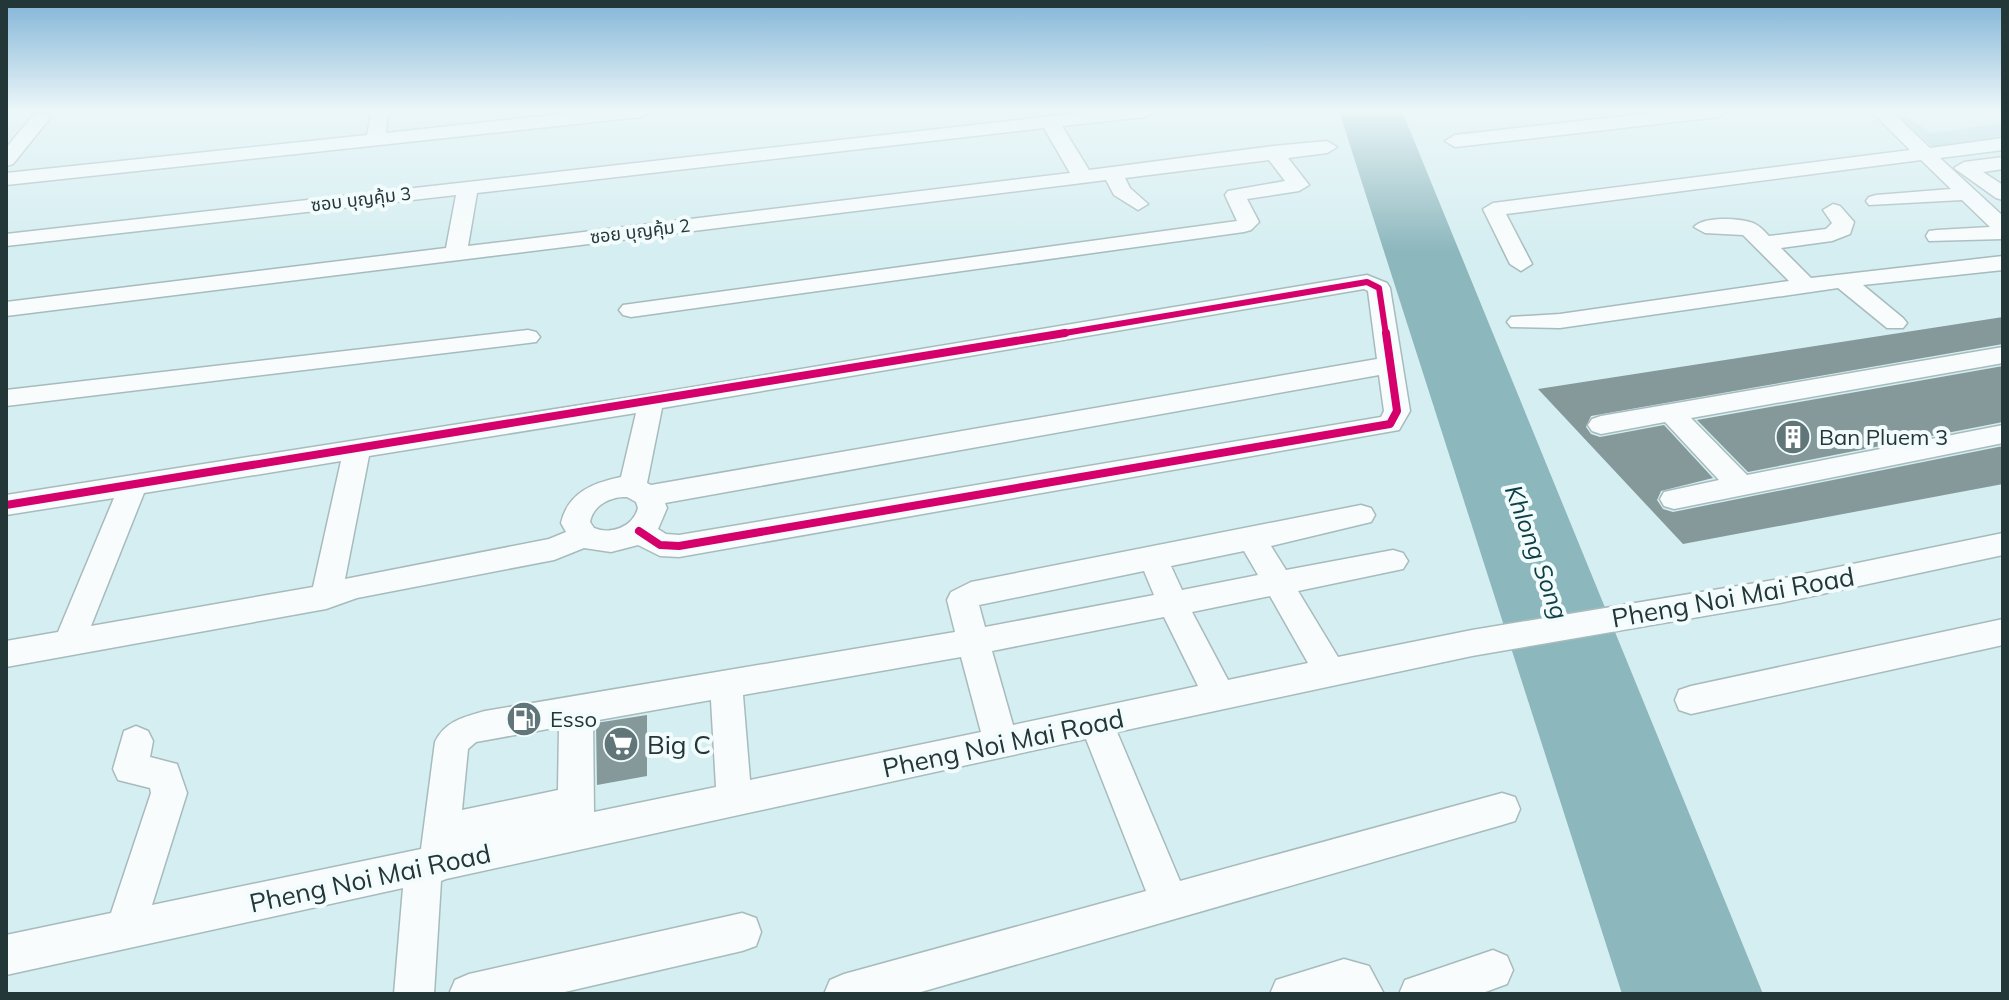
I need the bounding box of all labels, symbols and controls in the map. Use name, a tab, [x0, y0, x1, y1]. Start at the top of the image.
street label: ซอบ บุญคุ้ม 3	[310, 181, 412, 217]
street label: ซอย บุญคุ้ม 2	[589, 213, 691, 249]
building icon: Ban Pluem 3	[1774, 418, 1812, 456]
place label: Ban Pluem 3	[1819, 423, 1948, 451]
water label: Khlong Song	[1499, 481, 1575, 623]
street label: Pheng Noi Mai Road	[1609, 559, 1857, 635]
fuel station icon: Esso	[505, 700, 543, 738]
street label: Pheng Noi Mai Road	[879, 701, 1127, 785]
place label: Esso	[550, 705, 597, 733]
supermarket icon: Big C	[602, 725, 640, 763]
place label: Big C	[647, 728, 711, 761]
street label: Pheng Noi Mai Road	[246, 836, 494, 920]

